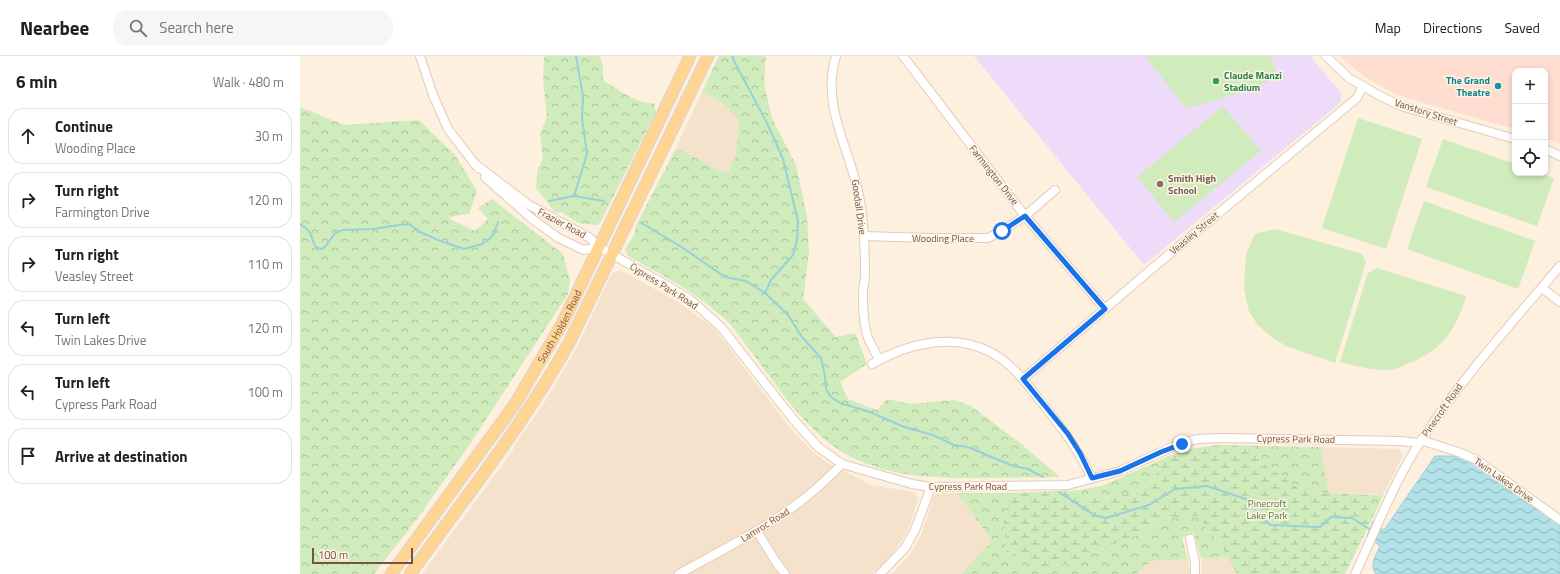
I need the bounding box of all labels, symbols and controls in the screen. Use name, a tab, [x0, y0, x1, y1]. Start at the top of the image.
search box	[113, 10, 393, 46]
text: Nearbee	[20, 13, 89, 42]
text: Search here	[159, 16, 234, 39]
icon: search	[127, 17, 149, 39]
text: Map	[1375, 17, 1401, 38]
text: Directions	[1423, 17, 1482, 38]
text: Saved	[1504, 17, 1540, 38]
place label: Claude Manzi Stadium	[1224, 68, 1282, 95]
map controls	[1512, 68, 1548, 176]
button: +	[1512, 68, 1548, 104]
text: 6 min	[16, 69, 57, 95]
text: Walk · 480 m	[213, 72, 284, 92]
place label: The Grand Theatre	[1446, 73, 1490, 100]
marker: Claude Manzi Stadium	[1211, 76, 1221, 86]
marker: The Grand Theatre	[1493, 81, 1503, 91]
street label: Vanstory Street	[1392, 95, 1460, 129]
button: −	[1512, 104, 1548, 140]
text: Continue	[55, 115, 113, 138]
icon: ahead	[17, 125, 39, 147]
text: 30 m	[255, 126, 283, 146]
text: Wooding Place	[55, 138, 136, 158]
button: locate	[1512, 140, 1548, 176]
street label: Farmington Drive	[966, 142, 1022, 208]
place label: Smith High School	[1168, 171, 1216, 198]
street label: Goodall Drive	[848, 178, 870, 236]
text: Turn right	[55, 179, 119, 202]
marker: Smith High School	[1155, 179, 1165, 189]
icon: right	[17, 189, 39, 211]
text: 120 m	[247, 190, 283, 210]
text: Farmington Drive	[55, 202, 150, 222]
street label: Frazier Road	[535, 204, 589, 242]
street label: Veasley Street	[1166, 208, 1222, 258]
route start	[993, 222, 1011, 240]
street label: Wooding Place	[912, 231, 974, 246]
text: Turn right	[55, 243, 119, 266]
icon: right	[17, 253, 39, 275]
text: 110 m	[247, 254, 283, 274]
street label: Cypress Park Road	[627, 259, 701, 313]
text: Veasley Street	[55, 266, 133, 286]
street label: South Holden Road	[533, 287, 585, 365]
text: Turn left	[55, 307, 110, 330]
icon: left	[17, 317, 39, 339]
text: 120 m	[247, 318, 283, 338]
text: Twin Lakes Drive	[55, 330, 146, 350]
text: Turn left	[55, 371, 110, 394]
street label: Pinecroft Road	[1418, 380, 1466, 440]
icon: left	[17, 381, 39, 403]
text: 100 m	[247, 382, 283, 402]
text: Cypress Park Road	[55, 394, 157, 414]
street label: Cypress Park Road	[1257, 431, 1335, 447]
route end	[1173, 435, 1191, 453]
icon: arrive	[17, 445, 39, 467]
text: Arrive at destination	[55, 445, 188, 468]
street label: Twin Lakes Drive	[1471, 454, 1537, 506]
street label: Cypress Park Road	[929, 479, 1007, 494]
park label: Pinecroft Lake Park	[1247, 496, 1288, 523]
street label: Lamroc Road	[738, 504, 792, 546]
scale bar	[312, 546, 413, 565]
text: 100 m	[318, 547, 348, 563]

